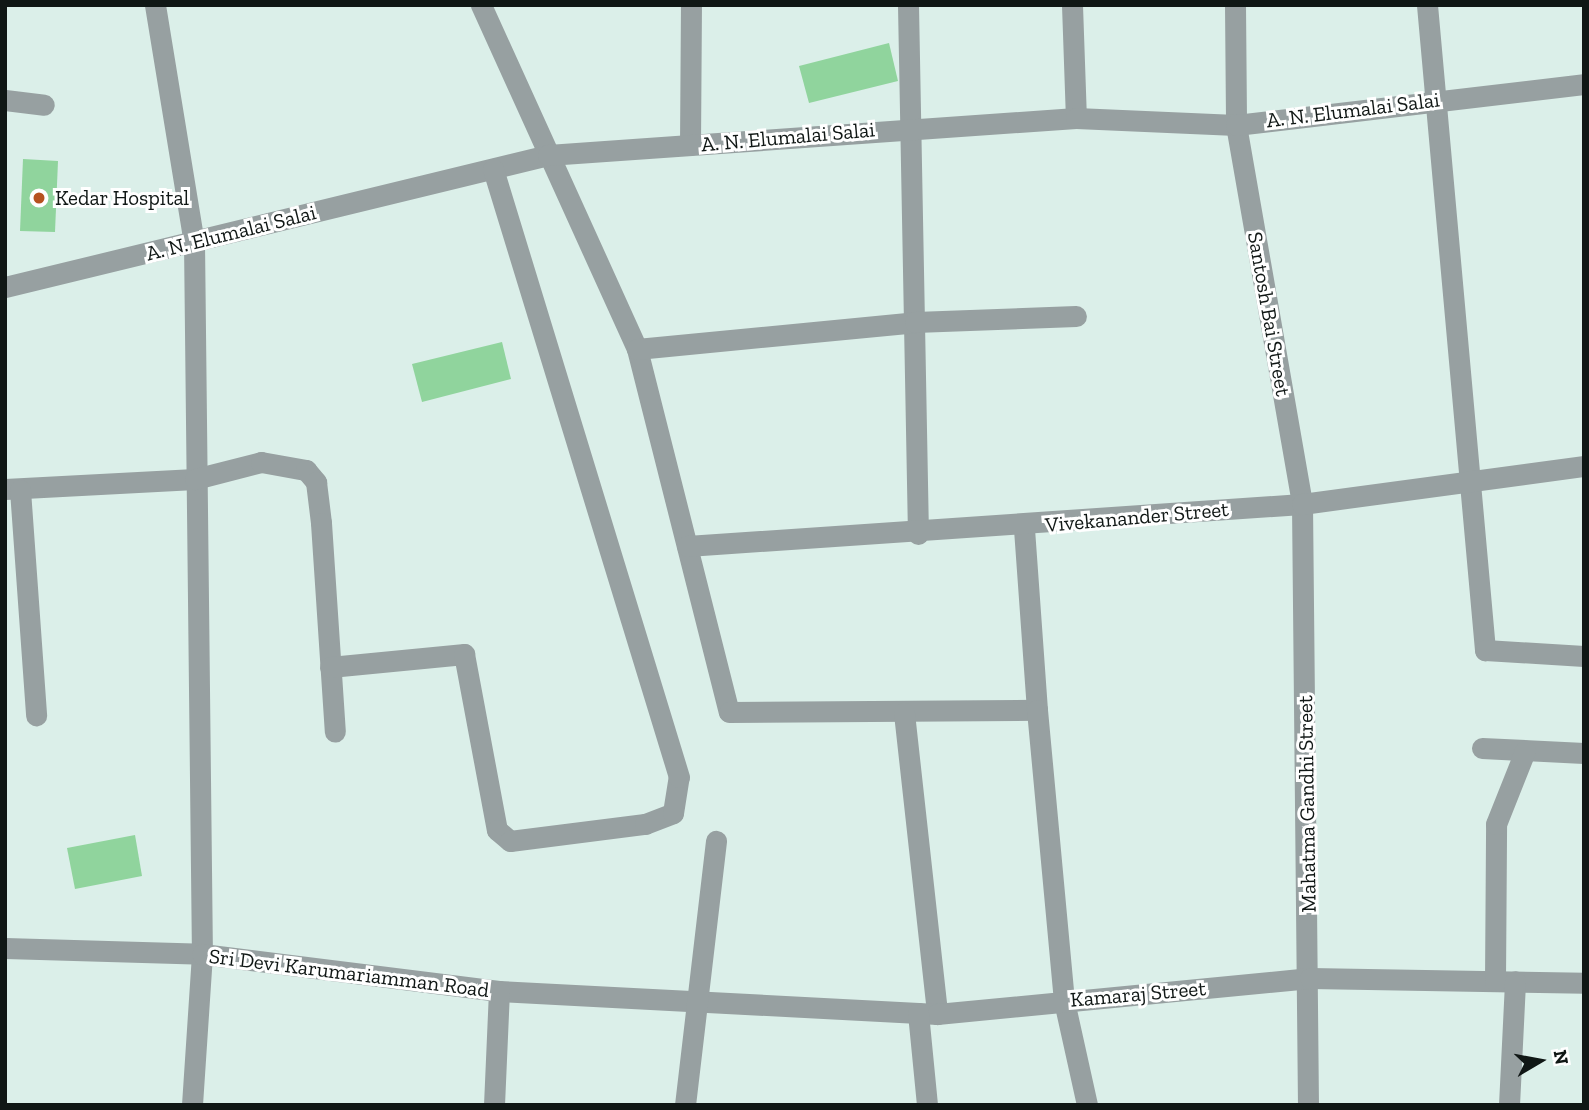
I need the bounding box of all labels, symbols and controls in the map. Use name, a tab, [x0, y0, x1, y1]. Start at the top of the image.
street label: A. N. Elumalai Salai	[1265, 87, 1441, 133]
street label: A. N. Elumalai Salai	[700, 117, 876, 157]
place label: Kedar Hospital	[55, 185, 189, 211]
marker: Kedar Hospital	[29, 188, 49, 208]
street label: A. N. Elumalai Salai	[143, 200, 319, 266]
street label: Santosh Bai Street	[1242, 230, 1296, 398]
street label: Vivekanander Street	[1044, 496, 1230, 538]
street label: Mahatma Gandhi Street	[1293, 695, 1321, 913]
street label: Sri Devi Karumariamman Road	[208, 943, 490, 1003]
street label: Kamaraj Street	[1069, 976, 1207, 1012]
north arrow	[1505, 1026, 1575, 1096]
text: N	[1549, 1048, 1574, 1066]

